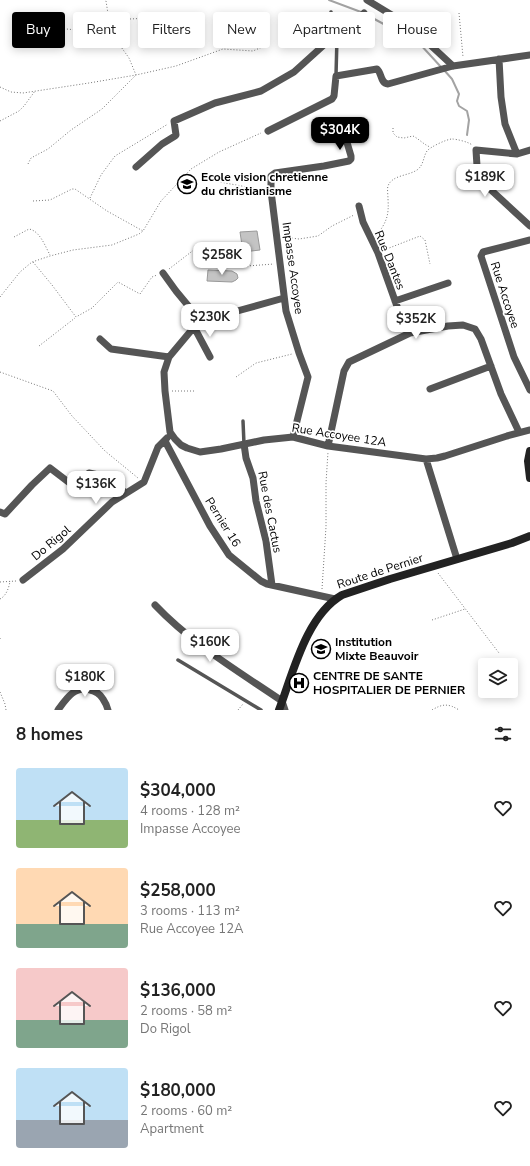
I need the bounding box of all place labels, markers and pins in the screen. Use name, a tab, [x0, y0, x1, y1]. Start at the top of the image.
pin: $304K	[312, 117, 368, 151]
pin: $189K	[457, 164, 513, 198]
place label: Ecole vision chretienne du christianisme	[201, 169, 329, 199]
school or university icon: Ecole vision chretienne du christianisme	[176, 173, 198, 195]
pin: $258K	[194, 242, 250, 276]
pin: $230K	[182, 304, 238, 338]
pin: $352K	[388, 306, 444, 340]
pin: $136K	[68, 471, 124, 505]
pin: $160K	[182, 629, 238, 663]
place label: Institution Mixte Beauvoir	[335, 634, 419, 664]
school or university icon: Institution Mixte Beauvoir	[310, 638, 332, 660]
pin: $180K	[57, 664, 113, 698]
place label: CENTRE DE SANTE HOSPITALIER DE PERNIER	[313, 668, 466, 698]
hospital icon: CENTRE DE SANTE HOSPITALIER DE PERNIER	[288, 672, 310, 694]

